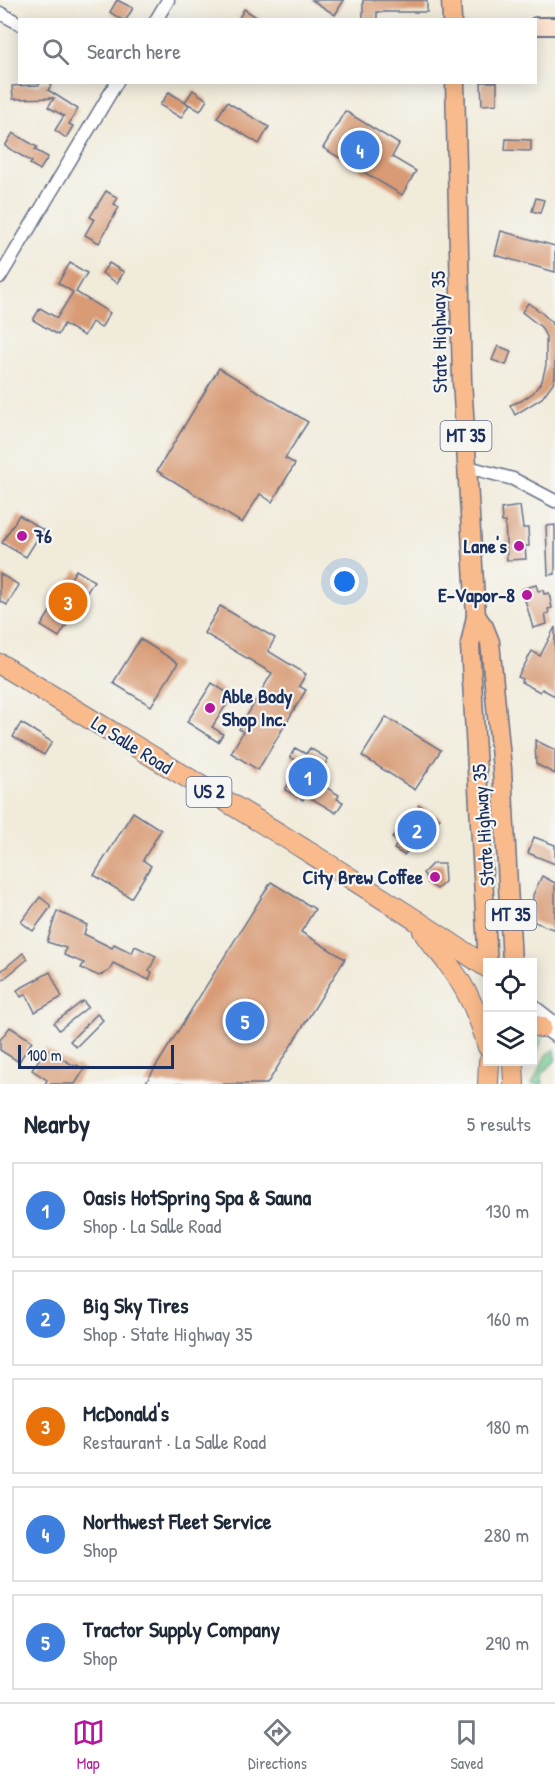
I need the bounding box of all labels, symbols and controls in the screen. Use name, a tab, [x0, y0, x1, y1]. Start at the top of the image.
search box	[18, 18, 537, 84]
icon: search	[39, 35, 72, 68]
text: Search here	[87, 36, 181, 66]
pin: 4	[340, 128, 380, 172]
street label: State Highway 35	[424, 270, 453, 393]
road number: MT 35	[440, 421, 492, 451]
place label: 76	[33, 522, 52, 549]
marker: 76	[15, 529, 29, 543]
place label: Lane's	[464, 532, 507, 559]
marker: Lane's	[512, 539, 526, 553]
your location	[330, 567, 359, 596]
pin: 3	[48, 580, 88, 624]
place label: E-Vapor-8	[438, 581, 515, 609]
marker: E-Vapor-8	[520, 588, 534, 602]
place label: Able Body Shop Inc.	[222, 682, 293, 733]
marker: Able Body Shop Inc.	[203, 701, 217, 715]
street label: La Salle Road	[87, 709, 178, 780]
pin: 1	[288, 754, 328, 800]
street label: State Highway 35	[465, 763, 500, 887]
road number: US 2	[186, 777, 232, 807]
pin: 2	[398, 808, 436, 852]
place label: City Brew Coffee	[303, 863, 423, 891]
marker: City Brew Coffee	[428, 870, 442, 884]
road number: MT 35	[486, 900, 536, 930]
map controls	[483, 958, 537, 1066]
button: locate	[483, 958, 537, 1012]
pin: 5	[226, 998, 264, 1044]
button: layers	[483, 1012, 537, 1066]
scale bar	[18, 1042, 174, 1070]
text: 100 m	[27, 1044, 62, 1066]
text: Nearby	[24, 1106, 90, 1141]
text: 5 results	[467, 1110, 531, 1137]
text: Oasis HotSpring Spa & Sauna	[83, 1182, 311, 1212]
text: 1	[42, 1197, 49, 1224]
text: 130 m	[486, 1197, 529, 1224]
text: Shop · La Salle Road	[83, 1212, 221, 1239]
text: Big Sky Tires	[83, 1290, 188, 1320]
text: 2	[41, 1305, 50, 1332]
text: 160 m	[487, 1305, 529, 1332]
text: Shop · State Highway 35	[83, 1320, 252, 1347]
text: McDonald's	[83, 1398, 169, 1428]
text: 3	[41, 1413, 50, 1440]
text: 180 m	[486, 1413, 529, 1440]
text: Restaurant · La Salle Road	[83, 1428, 266, 1455]
text: Northwest Fleet Service	[83, 1506, 271, 1536]
text: 4	[42, 1521, 49, 1548]
text: 280 m	[484, 1521, 529, 1548]
text: Shop	[83, 1536, 117, 1563]
text: Tractor Supply Company	[83, 1614, 280, 1644]
text: 5	[41, 1629, 50, 1656]
text: 290 m	[485, 1629, 529, 1656]
text: Shop	[83, 1644, 117, 1671]
tab: Map	[72, 1716, 105, 1774]
tab: Directions	[248, 1716, 307, 1774]
tab: Saved	[450, 1716, 483, 1774]

